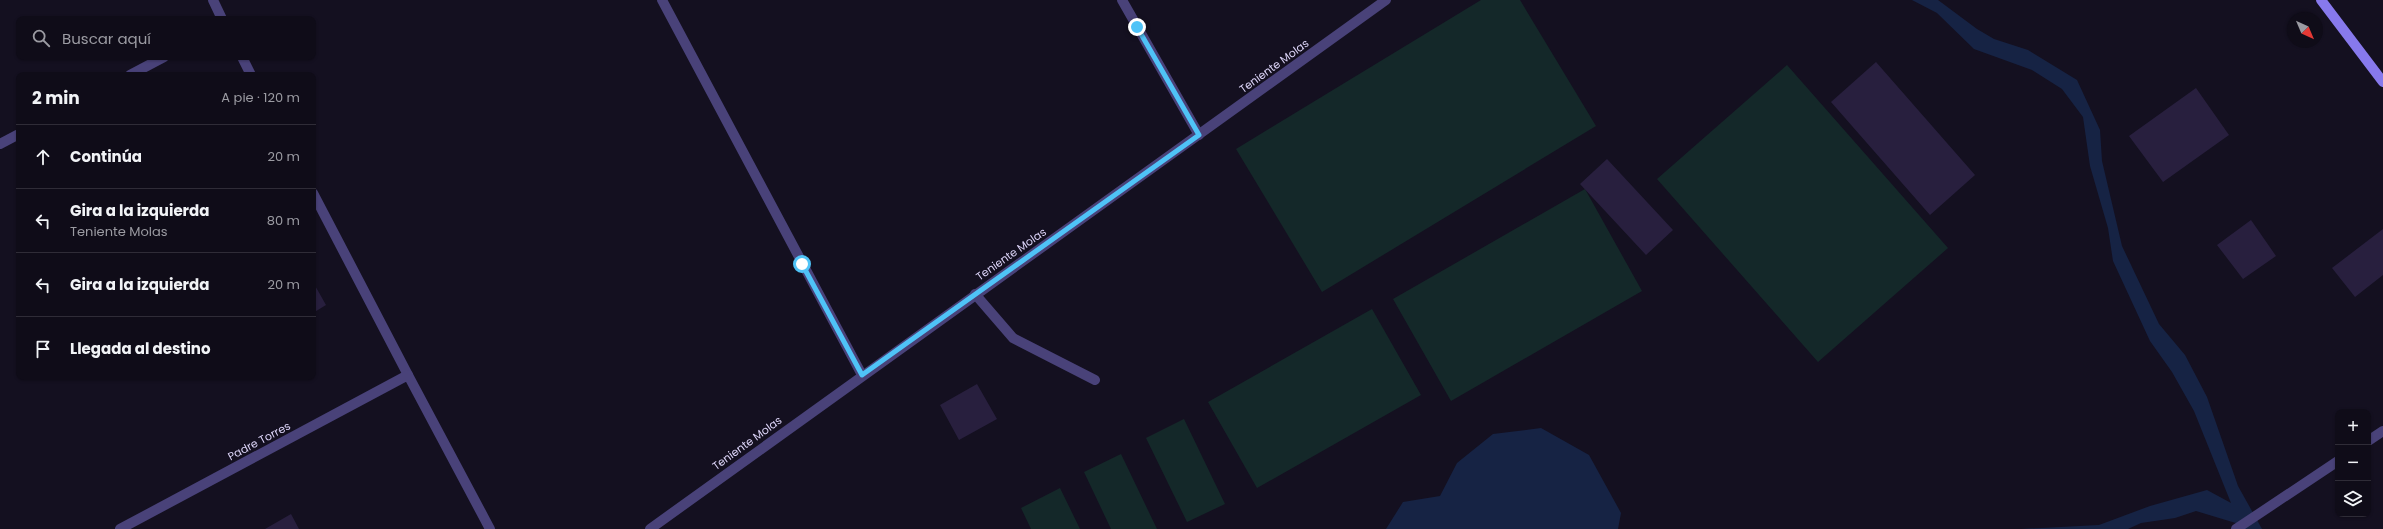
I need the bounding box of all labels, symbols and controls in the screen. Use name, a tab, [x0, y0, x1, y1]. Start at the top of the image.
north arrow	[2287, 12, 2323, 48]
search box	[16, 16, 316, 60]
route end	[1128, 18, 1146, 36]
icon: search	[30, 27, 52, 49]
text: Buscar aquí	[62, 28, 151, 49]
street label: Teniente Molas	[1236, 35, 1312, 97]
text: 2 min	[32, 86, 80, 110]
text: A pie · 120 m	[221, 88, 300, 107]
icon: ahead	[32, 146, 54, 168]
text: Continúa	[70, 146, 142, 167]
text: 20 m	[267, 147, 300, 166]
text: Gira a la izquierda	[70, 200, 209, 221]
icon: left	[32, 210, 54, 232]
text: 80 m	[267, 211, 300, 230]
text: Teniente Molas	[70, 222, 168, 241]
street label: Teniente Molas	[973, 224, 1050, 284]
route start	[793, 255, 811, 273]
icon: left	[32, 274, 54, 296]
text: Gira a la izquierda	[70, 274, 209, 295]
text: 20 m	[267, 275, 300, 294]
icon: arrive	[32, 338, 54, 360]
text: Llegada al destino	[70, 338, 211, 359]
map controls	[2335, 409, 2371, 517]
button: +	[2335, 409, 2371, 445]
street label: Teniente Molas	[709, 412, 785, 474]
street label: Padre Torres	[225, 418, 293, 464]
button: −	[2335, 445, 2371, 481]
button: layers	[2335, 481, 2371, 517]

